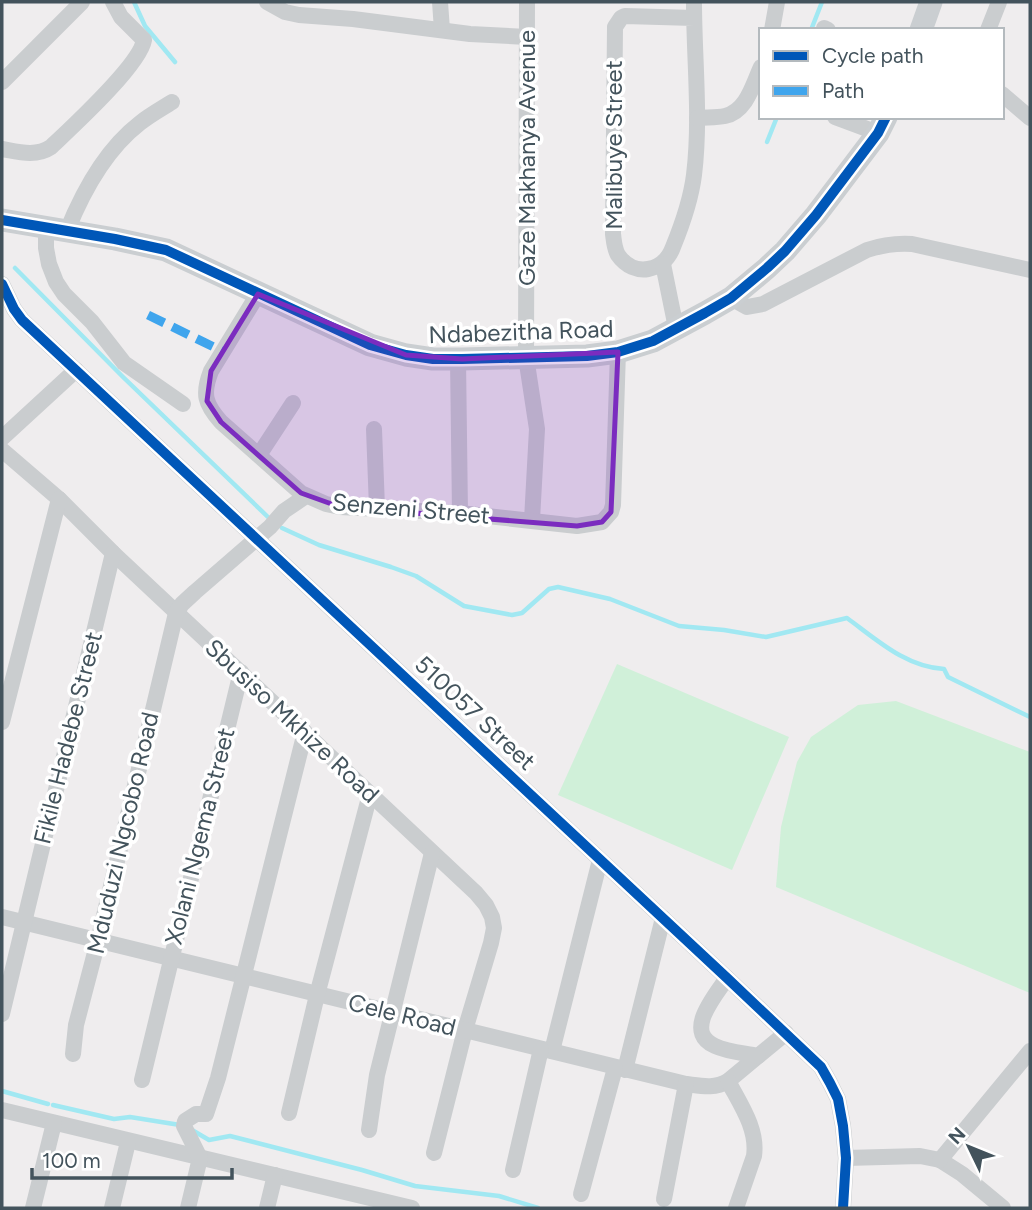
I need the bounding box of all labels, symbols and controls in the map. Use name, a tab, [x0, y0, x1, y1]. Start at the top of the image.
legend	[759, 28, 1004, 119]
street label: Gaze Makhanya Avenue	[512, 30, 541, 286]
text: Cycle path	[822, 43, 923, 68]
street label: Malibuye Street	[599, 60, 628, 230]
text: Path	[822, 78, 864, 103]
street label: Ndabezitha Road	[428, 314, 614, 349]
street label: Senzeni Street	[331, 487, 491, 530]
street label: Fikile Hadebe Street	[27, 629, 108, 847]
street label: Sbusiso Mkhize Road	[199, 633, 385, 809]
street label: 510057 Street	[409, 649, 542, 776]
street label: Mduduzi Ngcobo Road	[81, 709, 164, 957]
street label: Xolani Ngema Street	[159, 725, 240, 947]
street label: Cele Road	[345, 987, 459, 1042]
north arrow	[934, 1112, 1004, 1182]
text: N	[944, 1123, 970, 1149]
scale bar	[32, 1136, 231, 1180]
text: 100 m	[42, 1148, 101, 1173]

